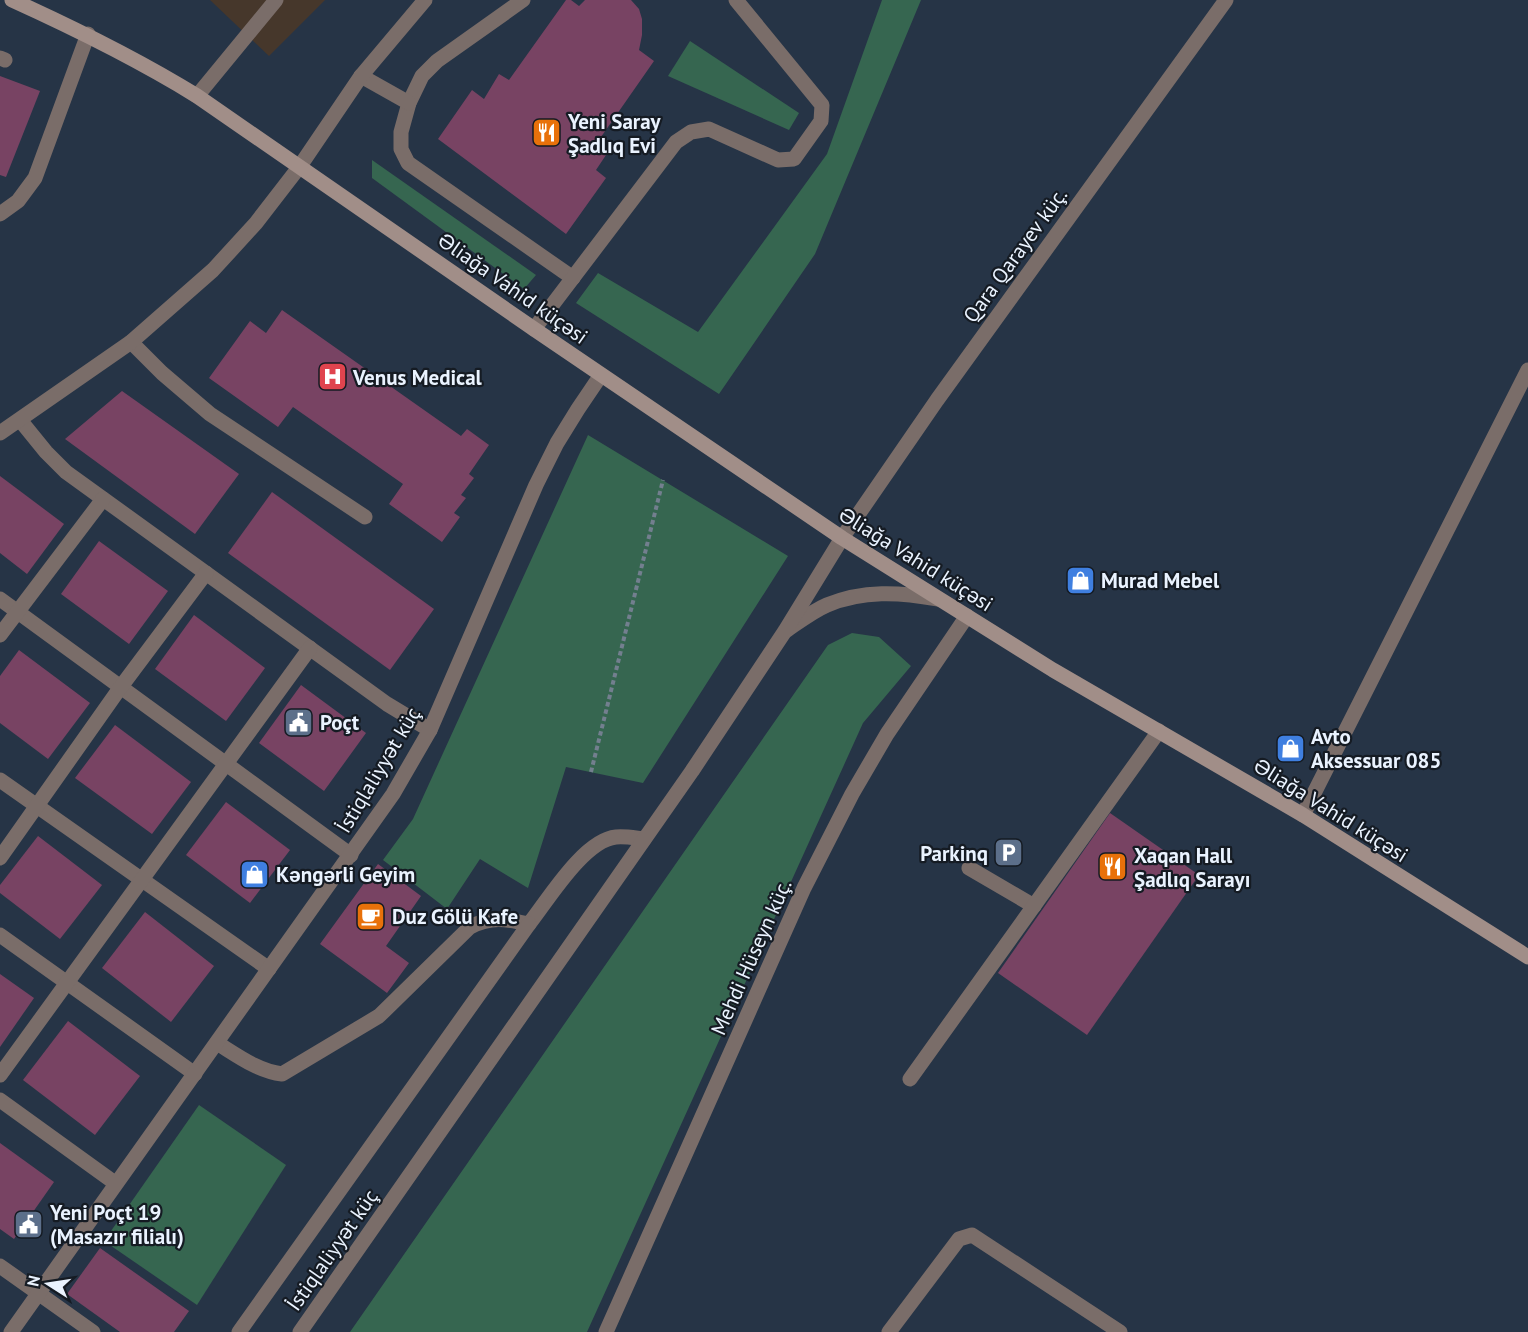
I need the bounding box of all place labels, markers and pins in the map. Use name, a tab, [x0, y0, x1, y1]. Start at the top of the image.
place label: Yeni Saray Şadlıq Evi	[567, 108, 662, 159]
restaurant icon: Yeni Saray Şadlıq Evi	[531, 117, 563, 149]
hospital icon: Venus Medical	[316, 361, 348, 393]
place label: Venus Medical	[352, 364, 483, 391]
shop icon: Murad Mebel	[1064, 564, 1096, 596]
place label: Murad Mebel	[1101, 567, 1220, 594]
public building icon: Poçt	[283, 706, 315, 738]
place label: Poçt	[320, 709, 360, 736]
place label: Avto Aksessuar 085	[1311, 723, 1441, 774]
shop icon: Avto Aksessuar 085	[1274, 732, 1306, 764]
parking icon: Parkinq	[993, 837, 1025, 869]
place label: Parkinq	[920, 840, 988, 867]
place label: Xaqan Hall Şadlıq Sarayı	[1134, 842, 1250, 893]
restaurant icon: Xaqan Hall Şadlıq Sarayı	[1097, 851, 1129, 883]
shop icon: Kəngərli Geyim	[239, 858, 271, 890]
place label: Kəngərli Geyim	[276, 861, 415, 888]
cafe icon: Duz Gölü Kafe	[355, 900, 387, 932]
place label: Duz Gölü Kafe	[392, 903, 518, 930]
place label: Yeni Poçt 19 (Masazır filialı)	[49, 1199, 184, 1250]
public building icon: Yeni Poçt 19 (Masazır filialı)	[13, 1208, 45, 1240]

